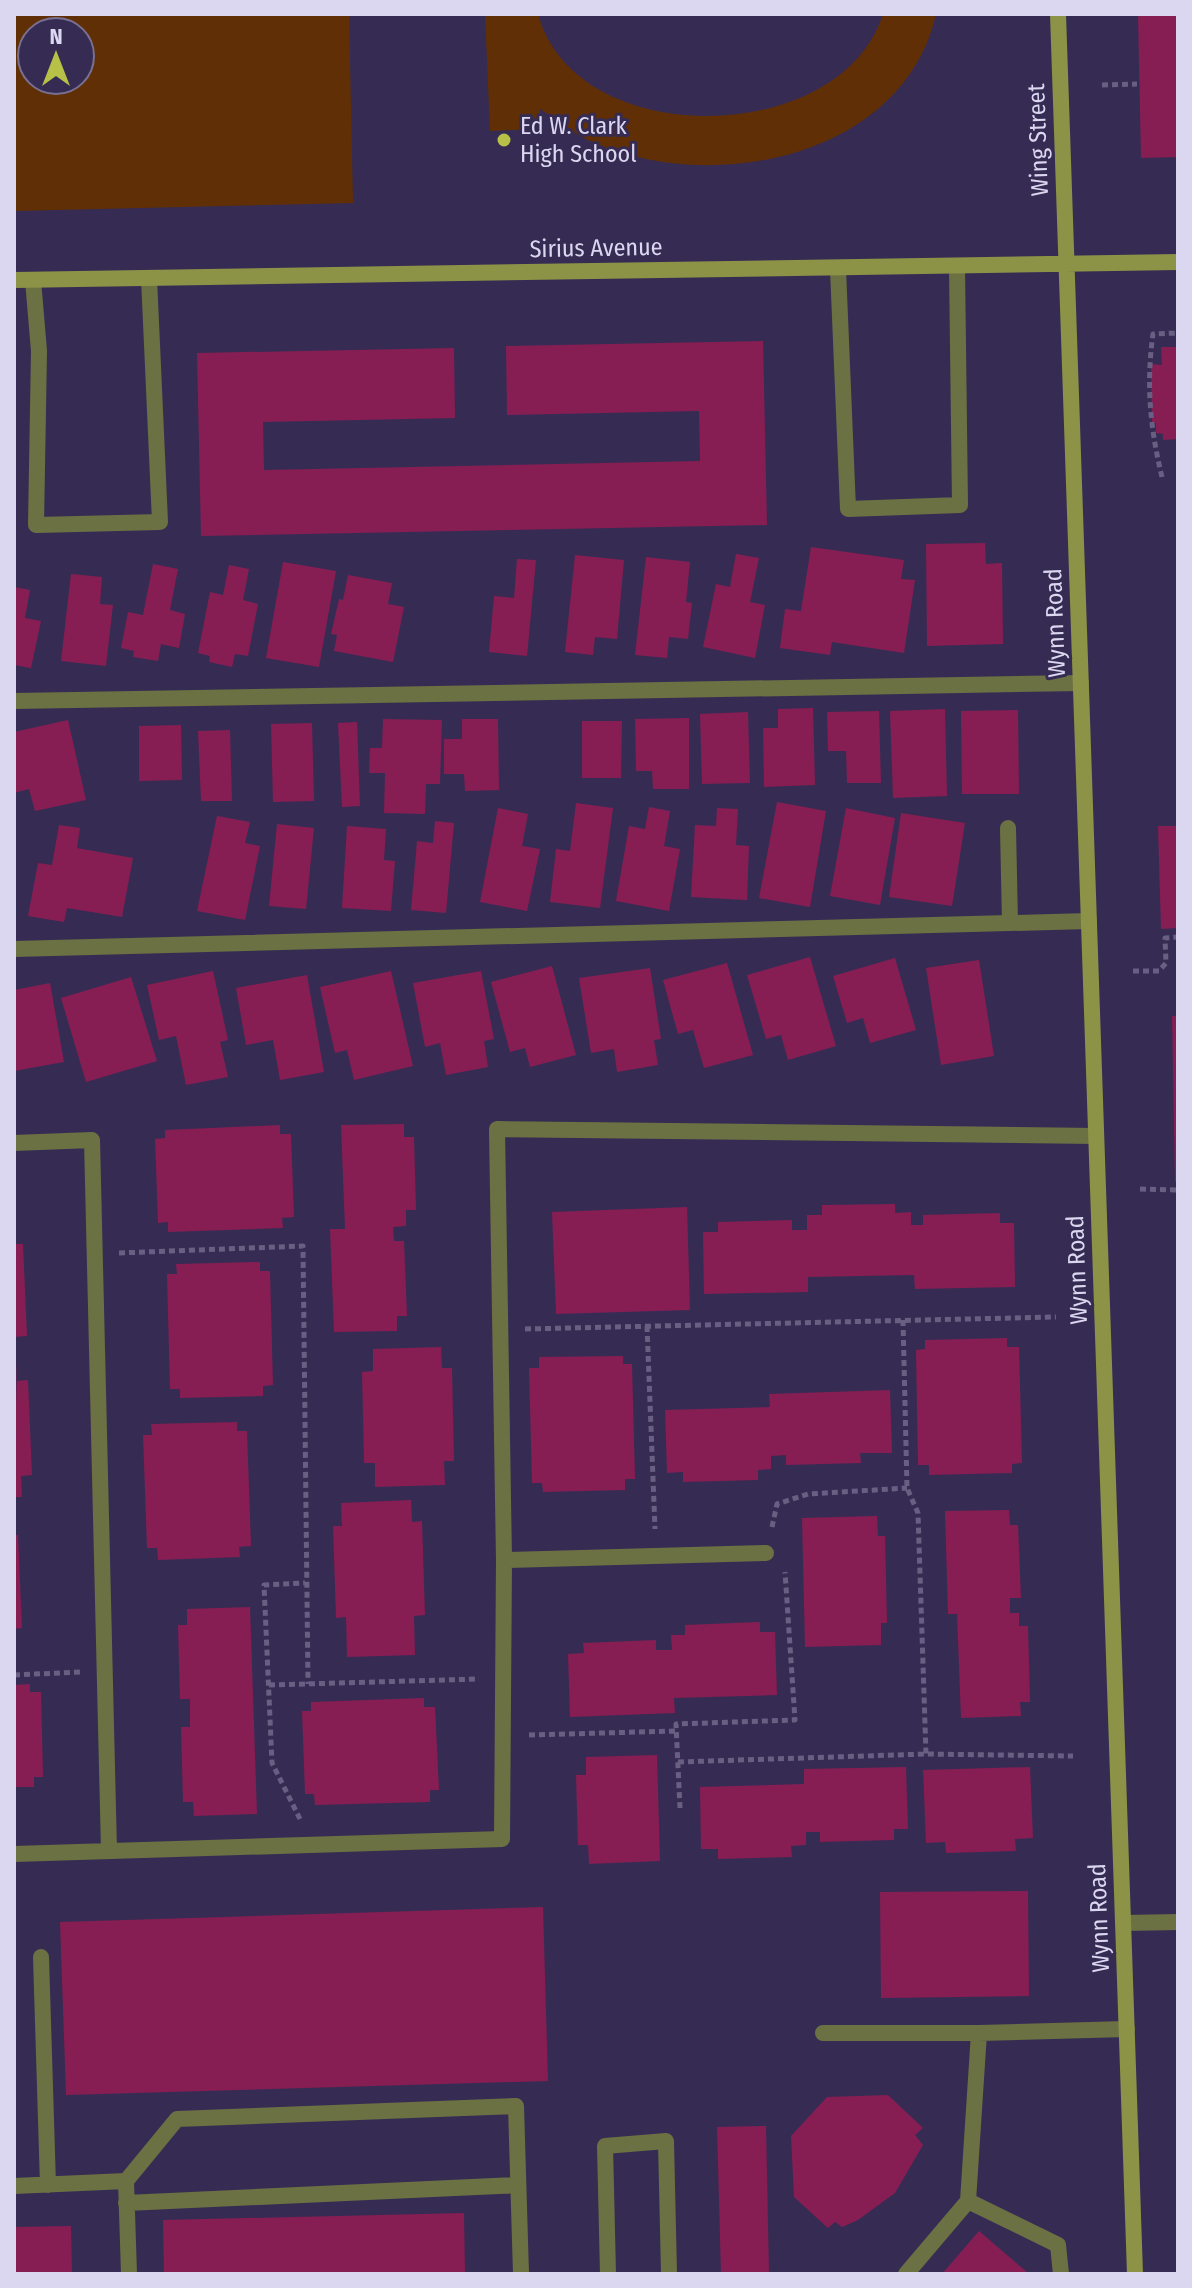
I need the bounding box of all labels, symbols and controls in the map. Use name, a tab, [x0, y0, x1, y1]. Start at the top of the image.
north arrow	[16, 16, 96, 96]
text: N	[49, 23, 63, 50]
street label: Wing Street	[1022, 83, 1054, 197]
place label: Ed W. Clark High School	[520, 112, 637, 168]
marker: Ed W. Clark High School	[495, 131, 513, 149]
street label: Sirius Avenue	[529, 233, 663, 263]
street label: Wynn Road	[1039, 568, 1071, 678]
street label: Wynn Road	[1061, 1215, 1093, 1325]
street label: Wynn Road	[1083, 1863, 1115, 1973]

